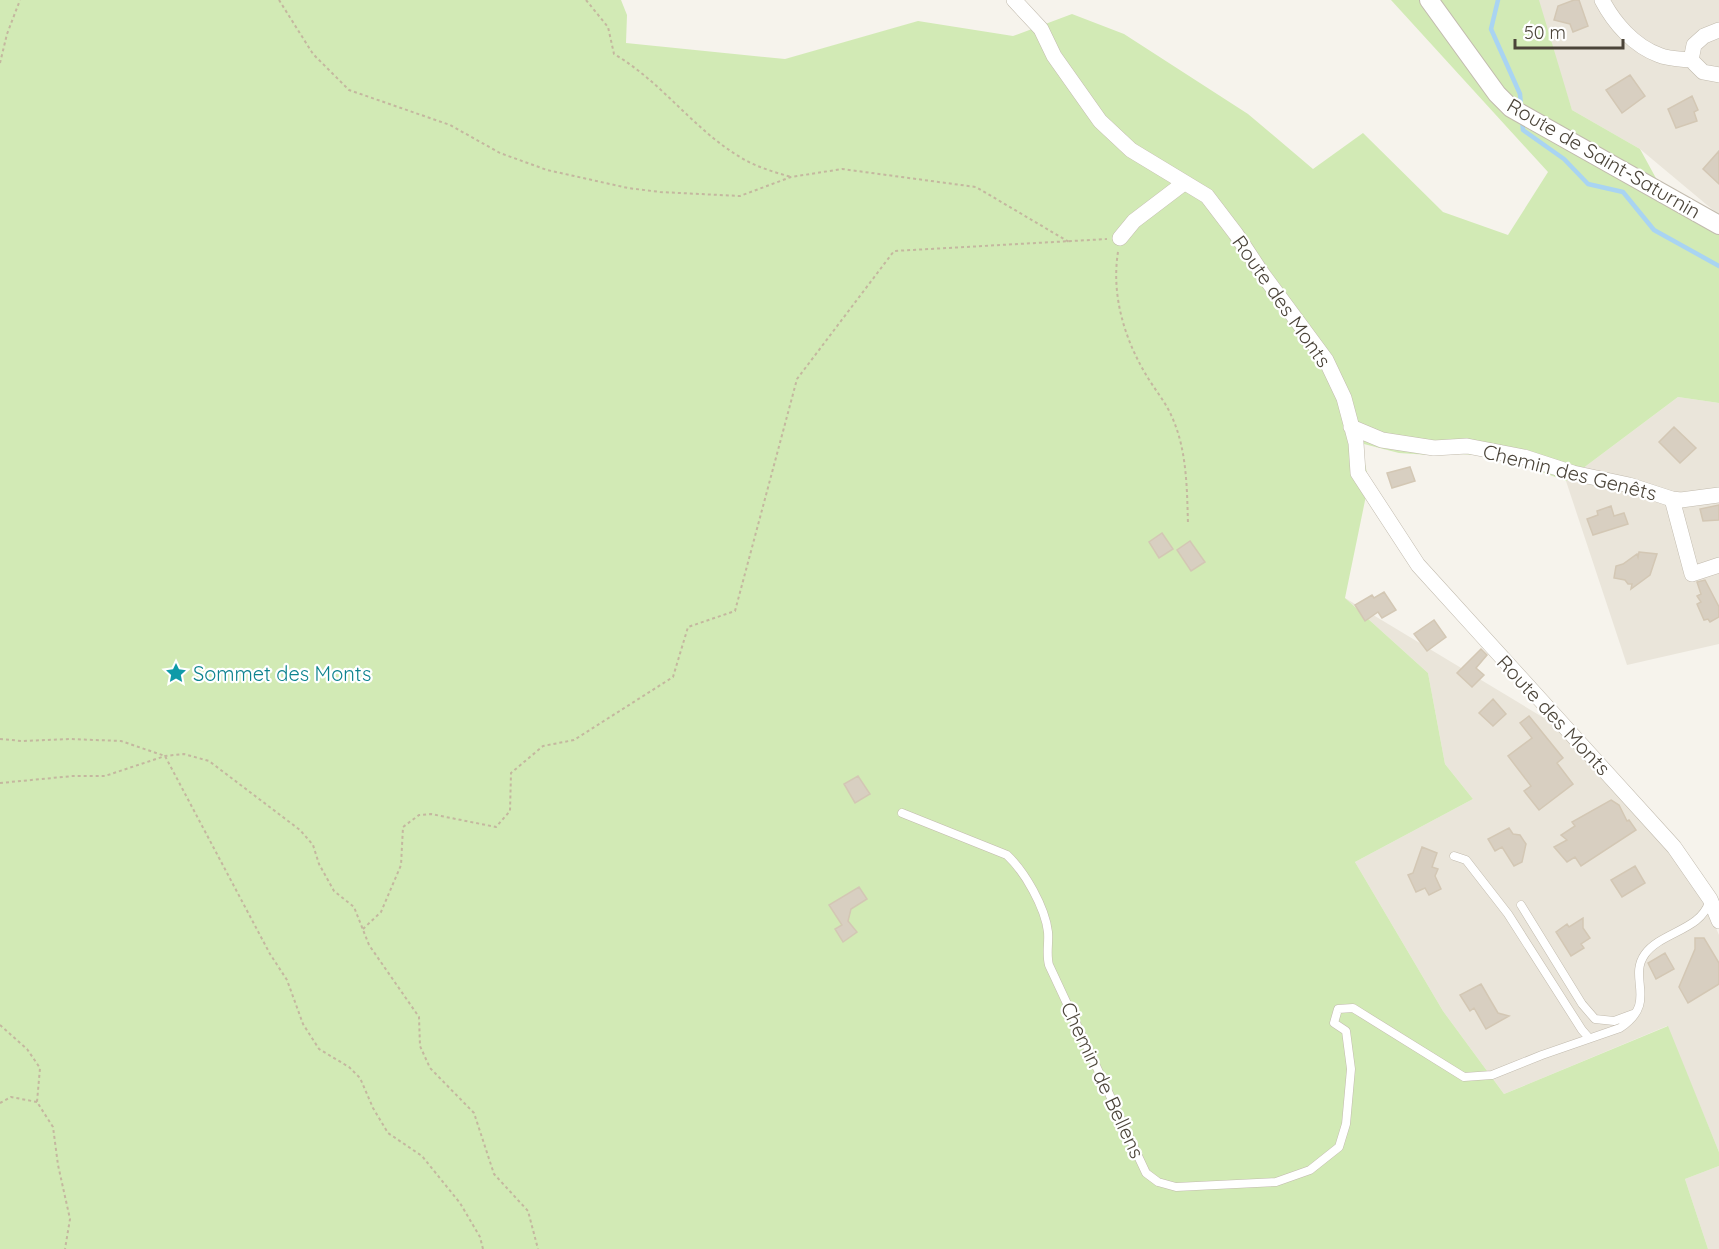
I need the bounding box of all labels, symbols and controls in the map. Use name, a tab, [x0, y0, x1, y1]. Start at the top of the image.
scale bar	[1515, 12, 1623, 50]
text: 50 m	[1524, 21, 1566, 44]
street label: Route de Saint-Saturnin	[1503, 92, 1705, 224]
street label: Route des Monts	[1227, 230, 1337, 372]
street label: Chemin des Genêts	[1481, 438, 1659, 506]
street label: Route des Monts	[1492, 650, 1616, 780]
place icon: Sommet des Monts	[164, 661, 188, 685]
place label: Sommet des Monts	[193, 661, 371, 686]
street label: Chemin de Bellens	[1056, 998, 1150, 1162]

